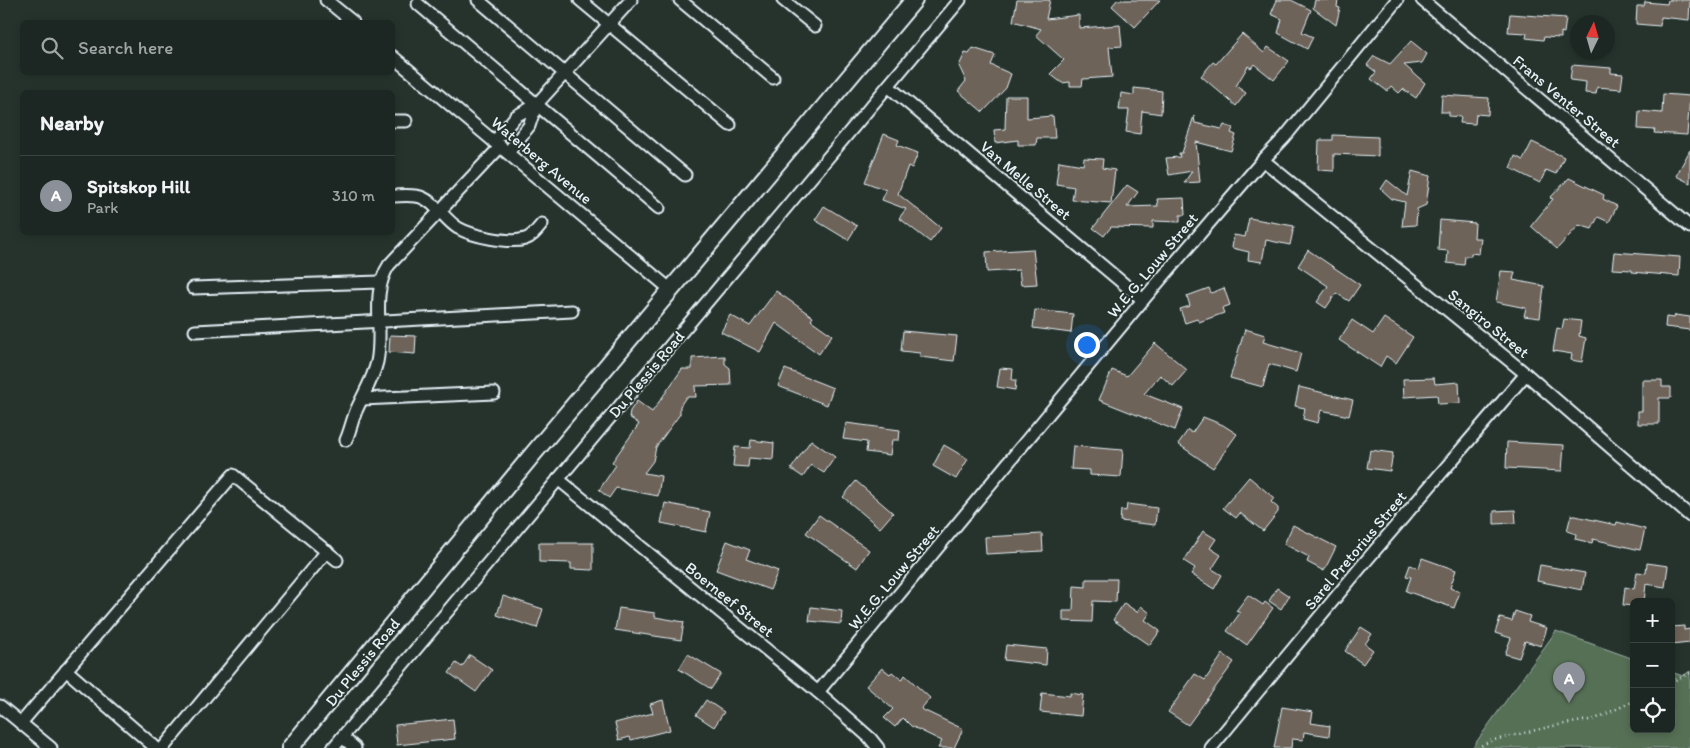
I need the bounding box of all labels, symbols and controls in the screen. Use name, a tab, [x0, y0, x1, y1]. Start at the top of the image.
north arrow	[1570, 15, 1615, 60]
search box	[20, 20, 395, 75]
icon: search	[38, 34, 66, 62]
text: Search here	[78, 36, 173, 59]
street label: Frans Venter Street	[1509, 51, 1624, 152]
text: Nearby	[40, 110, 104, 135]
street label: Waterberg Avenue	[487, 113, 596, 208]
street label: Van Melle Street	[976, 137, 1075, 224]
text: Spitskop Hill	[87, 175, 190, 198]
text: A	[51, 186, 61, 205]
text: 310 m	[332, 186, 375, 205]
text: Park	[87, 198, 118, 217]
street label: W.E.G. Louw Street	[1103, 209, 1202, 322]
street label: Sangiro Street	[1444, 285, 1533, 362]
street label: Du Plessis Road	[605, 327, 689, 422]
your location	[1074, 332, 1100, 358]
street label: Sarel Pretorius Street	[1300, 487, 1411, 613]
street label: W.E.G. Louw Street	[844, 521, 943, 634]
street label: Boerneef Street	[682, 558, 778, 641]
map controls	[1630, 598, 1675, 733]
button: +	[1630, 598, 1675, 643]
street label: Du Plessis Road	[321, 614, 404, 710]
button: −	[1630, 643, 1675, 688]
pin: A	[1553, 662, 1585, 703]
button: locate	[1630, 688, 1675, 733]

